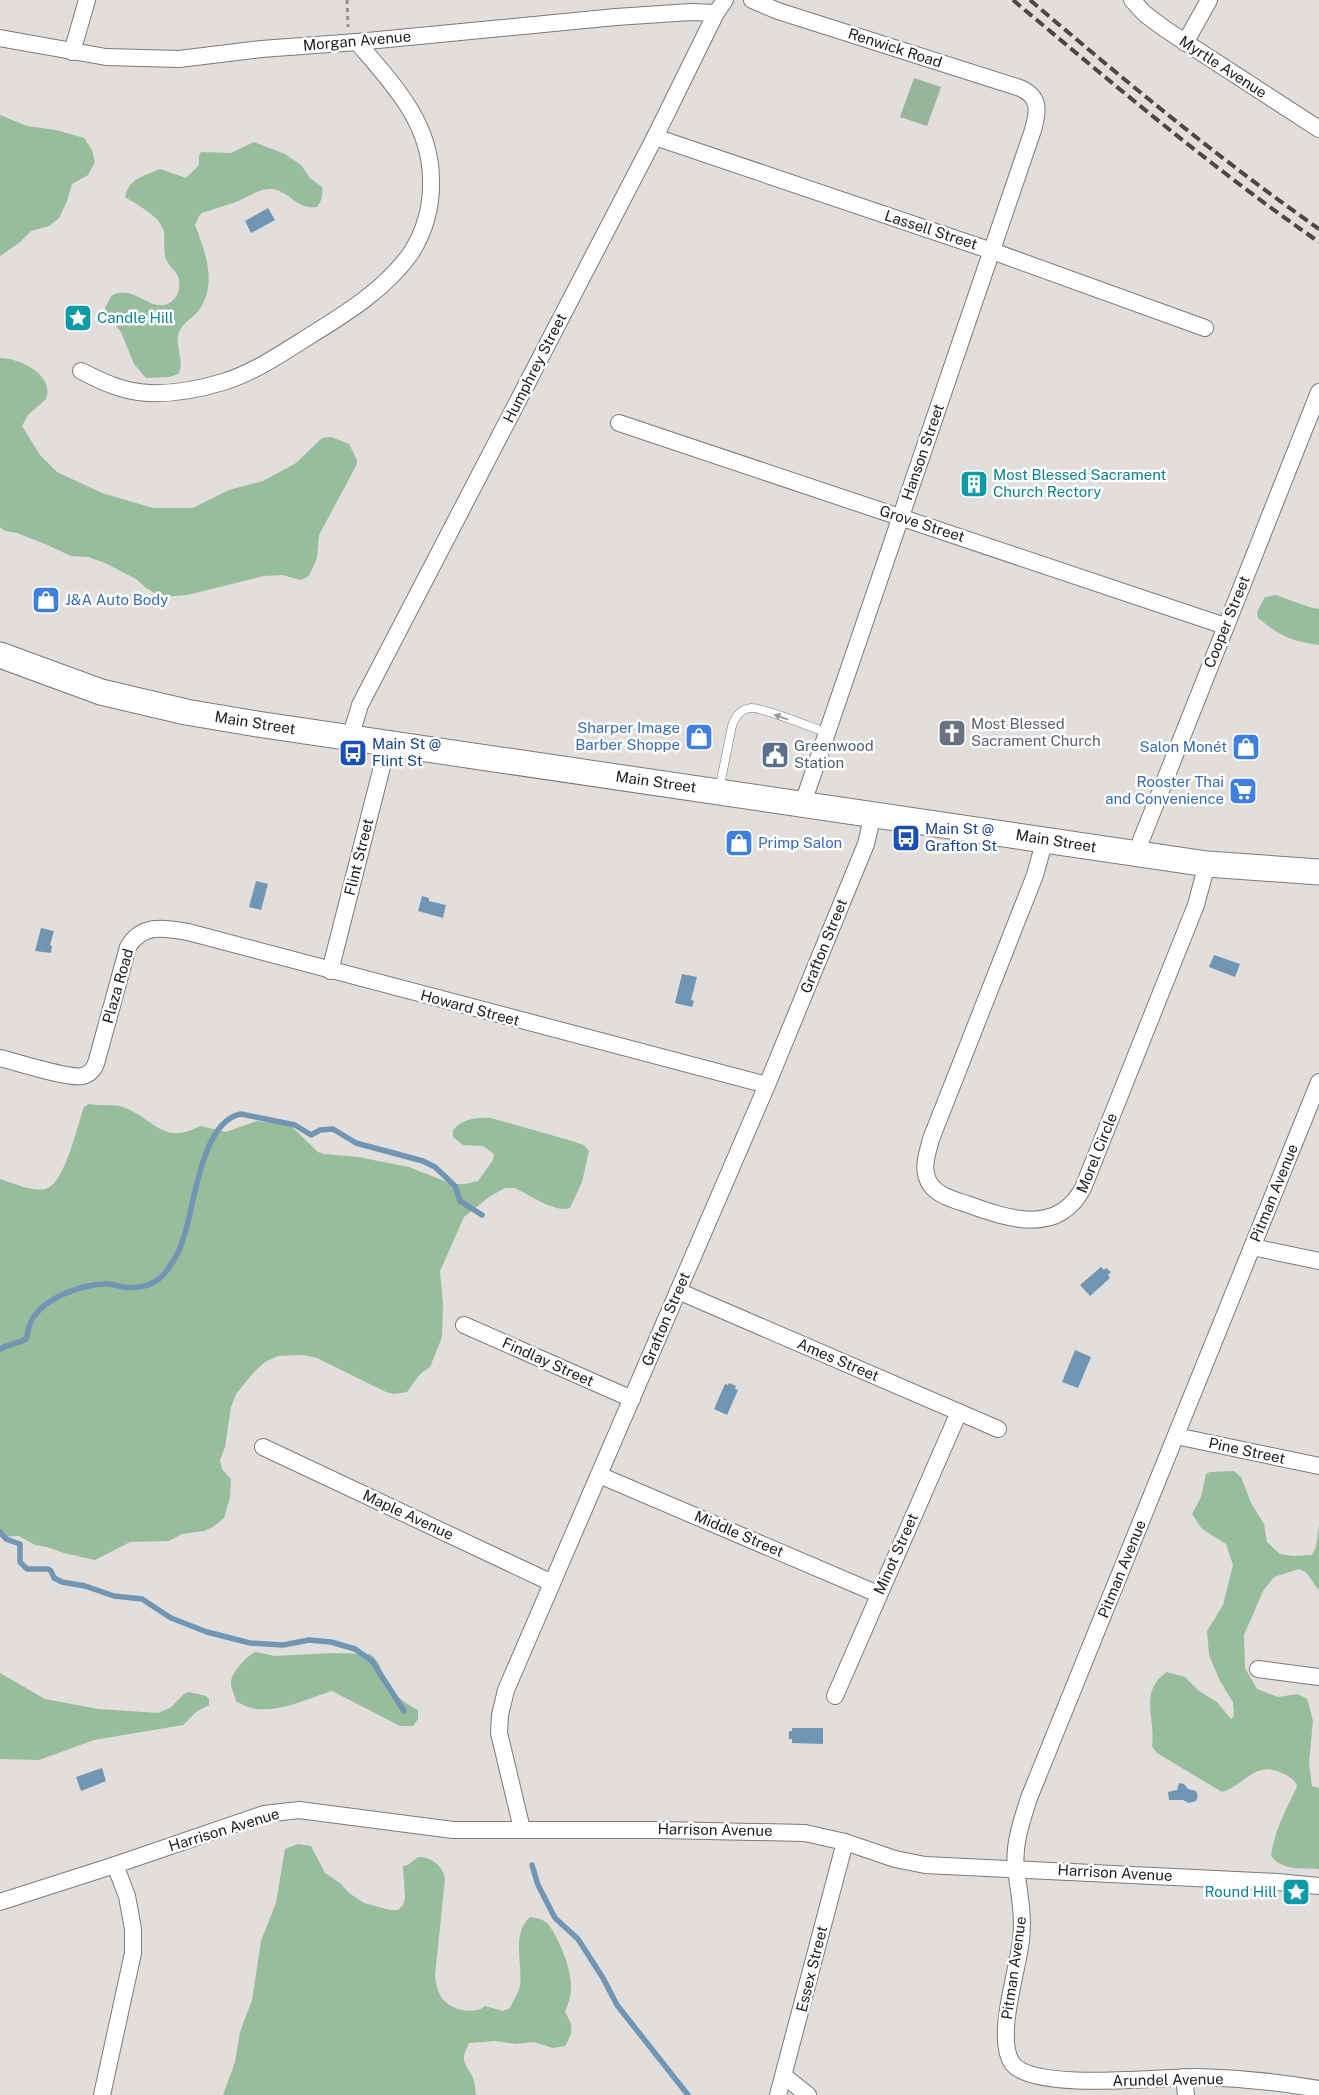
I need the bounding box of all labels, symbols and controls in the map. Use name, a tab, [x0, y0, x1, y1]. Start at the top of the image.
street label: Renwick Road	[846, 24, 944, 71]
street label: Morgan Avenue	[302, 27, 412, 54]
street label: Myrtle Avenue	[1176, 32, 1270, 101]
street label: Lassell Street	[883, 207, 980, 253]
place icon: Candle Hill	[63, 303, 93, 333]
place label: Candle Hill	[97, 309, 174, 326]
street label: Humphrey Street	[500, 310, 570, 425]
street label: Hanson Street	[898, 401, 947, 502]
place label: Most Blessed Sacrament Church Rectory	[993, 466, 1166, 500]
building icon: Most Blessed Sacrament Church Rectory	[959, 469, 989, 499]
street label: Grove Street	[878, 502, 967, 545]
street label: Cooper Street	[1200, 573, 1253, 670]
shop icon: J&A Auto Body	[31, 585, 61, 615]
place label: J&A Auto Body	[65, 591, 168, 608]
street label: Main Street	[214, 708, 297, 737]
one-way arrow	[773, 713, 788, 721]
place label: Most Blessed Sacrament Church	[971, 715, 1101, 749]
church icon: Most Blessed Sacrament Church	[937, 718, 967, 748]
place label: Sharper Image Barber Shoppe	[575, 719, 680, 753]
shop icon: Sharper Image Barber Shoppe	[684, 722, 714, 752]
shop icon: Salon Monét	[1231, 732, 1261, 762]
place label: Main St @ Flint St	[372, 735, 441, 769]
place label: Greenwood Station	[794, 737, 874, 771]
bus stop icon: Main St @ Flint St	[338, 738, 368, 768]
place label: Salon Monét	[1139, 738, 1227, 755]
public building icon: Greenwood Station	[760, 740, 790, 770]
street label: Main Street	[615, 767, 698, 796]
place label: Rooster Thai and Convenience	[1105, 773, 1224, 807]
supermarket icon: Rooster Thai and Convenience	[1228, 776, 1258, 806]
street label: Flint Street	[341, 816, 376, 897]
place label: Main St @ Grafton St	[925, 820, 997, 854]
bus stop icon: Main St @ Grafton St	[891, 823, 921, 853]
street label: Main Street	[1015, 826, 1098, 855]
shop icon: Primp Salon	[724, 828, 754, 858]
place label: Primp Salon	[758, 834, 842, 851]
street label: Grafton Street	[797, 896, 850, 996]
street label: Plaza Road	[99, 946, 136, 1025]
street label: Howard Street	[419, 986, 522, 1029]
street label: Morel Circle	[1073, 1110, 1120, 1195]
street label: Pitman Avenue	[1246, 1141, 1301, 1244]
street label: Grafton Street	[638, 1269, 693, 1368]
street label: Findlay Street	[500, 1334, 597, 1389]
street label: Ames Street	[795, 1335, 882, 1384]
street label: Pine Street	[1207, 1434, 1287, 1467]
street label: Maple Avenue	[360, 1486, 456, 1543]
street label: Middle Street	[692, 1507, 786, 1560]
street label: Minot Street	[870, 1510, 921, 1597]
street label: Pitman Avenue	[1094, 1517, 1149, 1620]
street label: Harrison Avenue	[166, 1805, 281, 1854]
street label: Harrison Avenue	[657, 1820, 773, 1839]
street label: Harrison Avenue	[1057, 1861, 1173, 1884]
place icon: Round Hill	[1281, 1877, 1311, 1907]
place label: Round Hill	[1204, 1883, 1277, 1900]
street label: Pitman Avenue	[998, 1915, 1029, 2021]
street label: Essex Street	[793, 1924, 830, 2014]
street label: Arundel Avenue	[1112, 2070, 1224, 2089]

